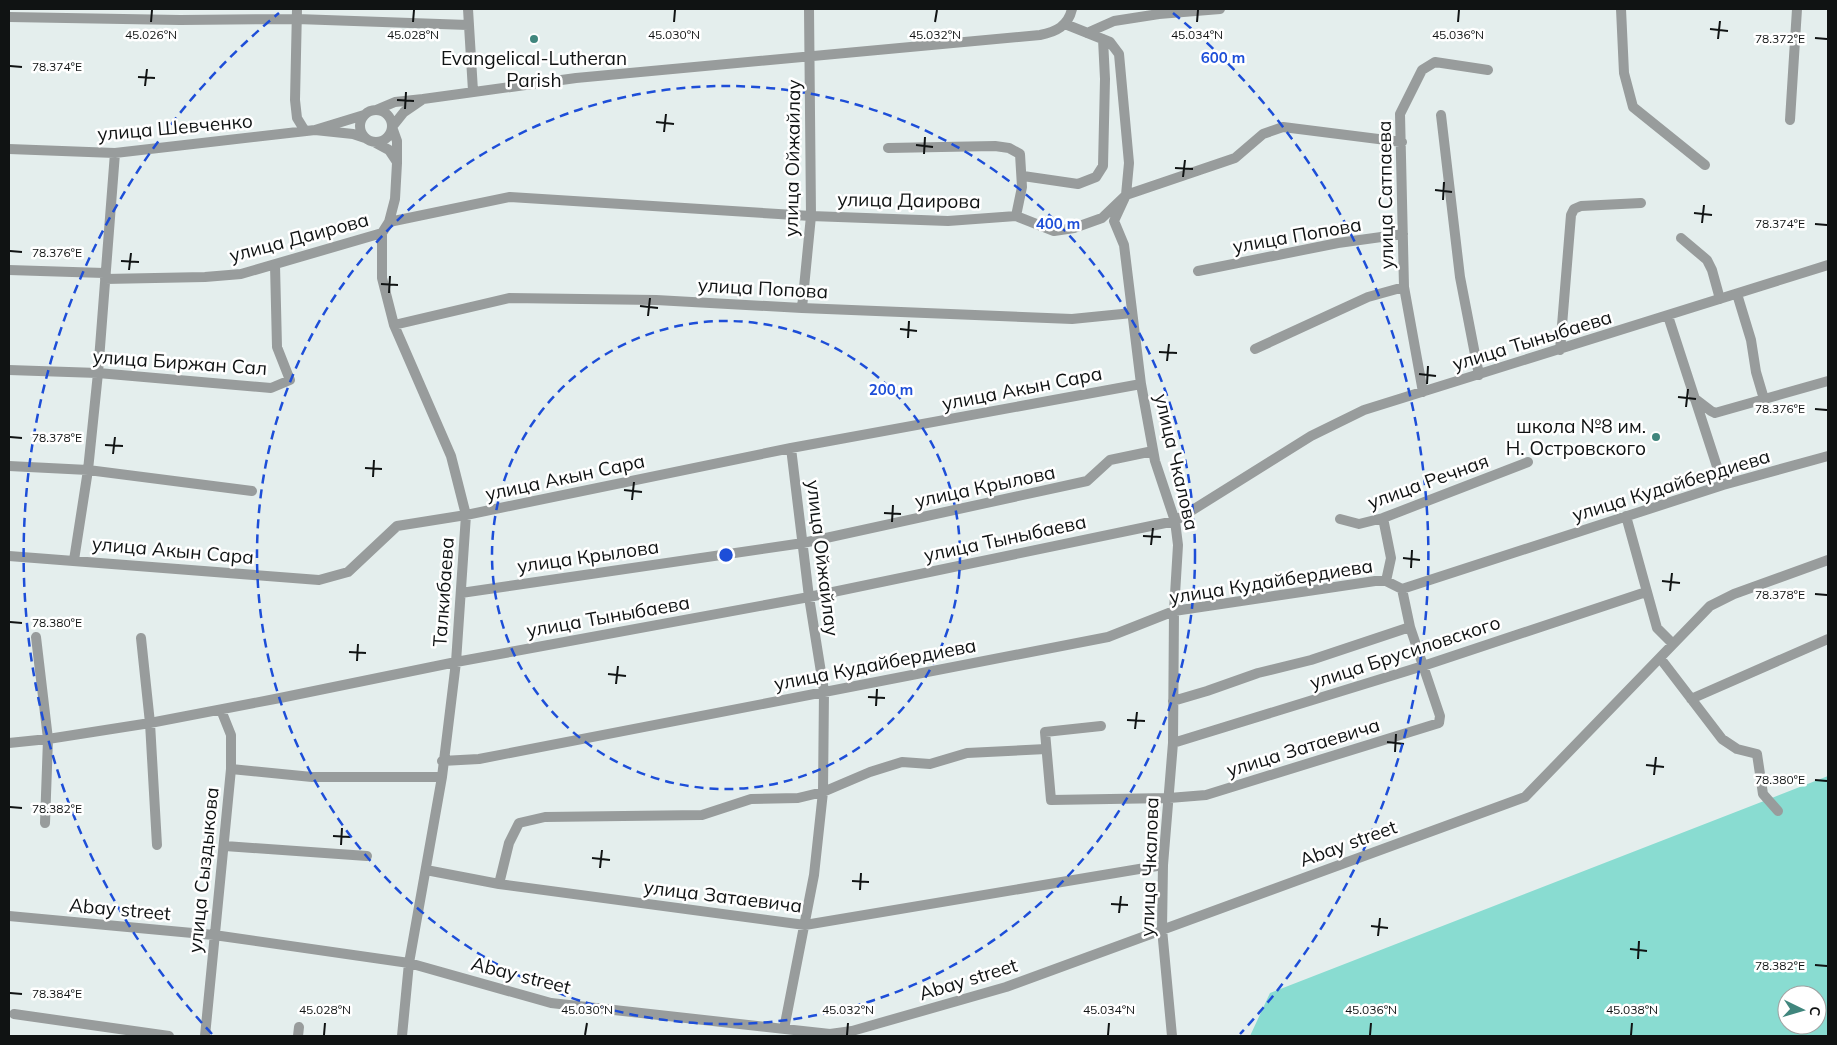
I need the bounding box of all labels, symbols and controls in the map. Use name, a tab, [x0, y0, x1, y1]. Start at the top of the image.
text: 45.026°N	[125, 27, 177, 42]
text: 45.028°N	[387, 27, 439, 42]
text: 45.030°N	[648, 27, 700, 42]
text: 45.032°N	[909, 27, 961, 42]
text: 45.034°N	[1171, 27, 1223, 42]
text: 45.036°N	[1432, 27, 1484, 42]
text: 78.372°E	[1755, 31, 1805, 46]
marker: Evangelical-Lutheran Parish	[528, 33, 540, 45]
place label: Evangelical-Lutheran Parish	[441, 46, 627, 92]
text: 600 m	[1201, 48, 1245, 67]
text: 78.374°E	[32, 59, 82, 74]
street label: улица Ойжайлау	[779, 79, 805, 237]
street label: улица Шевченко	[96, 108, 254, 146]
street label: улица Сатпаева	[1372, 120, 1398, 270]
street label: улица Даирова	[837, 187, 981, 213]
street label: улица Даирова	[227, 207, 371, 267]
street label: улица Попова	[1231, 212, 1363, 258]
text: 400 m	[1036, 214, 1080, 233]
text: 78.374°E	[1755, 216, 1805, 231]
text: 78.376°E	[32, 245, 82, 260]
street label: улица Попова	[697, 273, 829, 303]
street label: улица Тыныбаева	[1449, 304, 1615, 376]
street label: улица Биржан Сал	[92, 344, 268, 380]
street label: улица Акын Сара	[940, 361, 1104, 415]
text: 200 m	[869, 380, 913, 399]
street label: улица Чкалова	[1150, 391, 1204, 533]
text: 78.376°E	[1755, 401, 1805, 416]
place label: школа №8 им. Н. Островского	[1506, 414, 1646, 460]
text: 78.378°E	[32, 430, 82, 445]
marker: школа №8 им. Н. Островского	[1650, 431, 1662, 443]
street label: улица Кудайбердиева	[1569, 443, 1773, 527]
street label: улица Акын Сара	[483, 448, 647, 506]
street label: улица Речная	[1364, 448, 1492, 514]
street label: улица Крылова	[913, 459, 1057, 513]
street label: улица Ойжайлау	[801, 478, 845, 638]
street label: улица Тыныбаева	[922, 509, 1088, 567]
street label: улица Акын Сара	[91, 531, 255, 569]
street label: улица Крылова	[516, 534, 660, 578]
street label: Талкибаева	[427, 536, 459, 648]
centre of rings	[717, 546, 735, 564]
street label: улица Кудайбердиева	[1168, 553, 1374, 609]
text: 78.378°E	[1755, 587, 1805, 602]
street label: улица Тыныбаева	[524, 590, 692, 642]
street label: улица Брусиловского	[1307, 610, 1503, 694]
text: 78.380°E	[32, 615, 82, 630]
street label: улица Кудайбердиева	[772, 633, 978, 695]
street label: улица Затаевича	[1223, 712, 1383, 782]
text: 78.380°E	[1755, 772, 1805, 787]
street label: улица Сыздыкова	[182, 786, 224, 954]
street label: улица Чкалова	[1135, 797, 1163, 937]
text: 78.382°E	[32, 801, 82, 816]
street label: Abay street	[1296, 814, 1400, 872]
street label: улица Затаевича	[642, 874, 804, 918]
street label: Abay street	[68, 893, 172, 925]
street label: Abay street	[469, 951, 574, 999]
street label: Abay street	[916, 953, 1021, 1005]
text: 78.382°E	[1755, 958, 1805, 973]
north arrow	[1777, 985, 1827, 1035]
text: 78.384°E	[32, 986, 82, 1001]
text: 45.028°N	[299, 1002, 351, 1017]
text: 45.030°N	[561, 1002, 613, 1017]
text: 45.032°N	[822, 1002, 874, 1017]
text: 45.034°N	[1083, 1002, 1135, 1017]
text: 45.036°N	[1345, 1002, 1397, 1017]
text: 45.038°N	[1606, 1002, 1658, 1017]
text: С	[1806, 1006, 1824, 1017]

